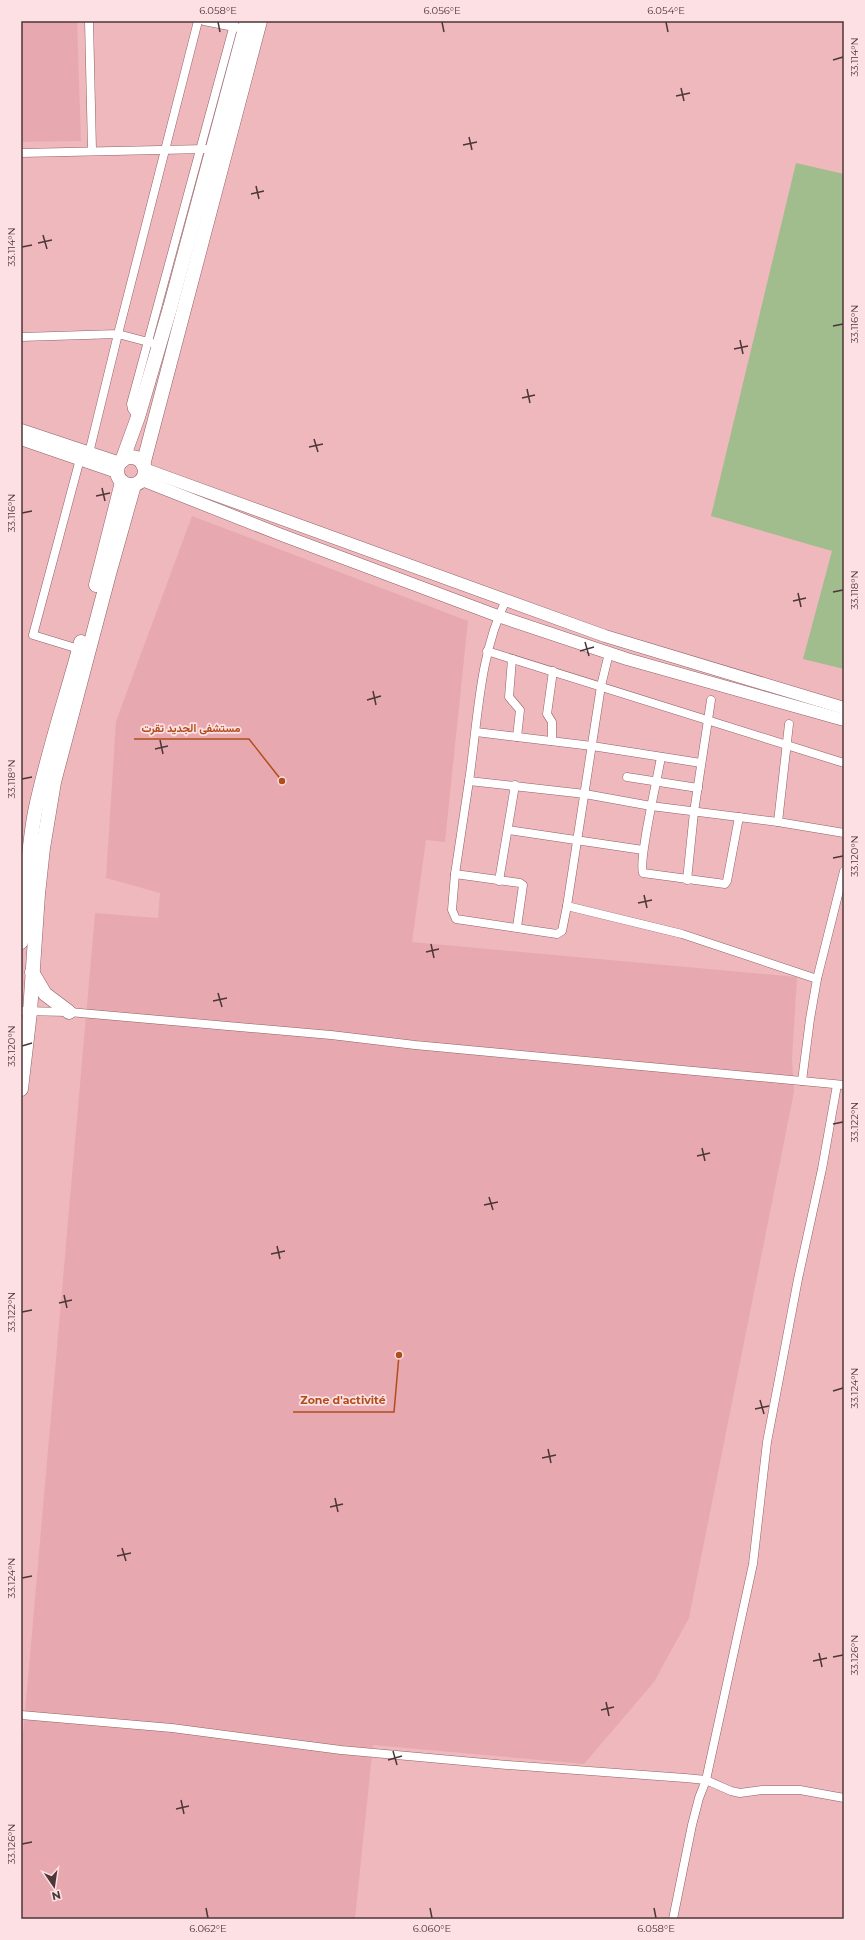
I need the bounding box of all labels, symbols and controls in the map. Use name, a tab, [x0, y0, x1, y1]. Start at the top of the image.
text: 6.058°E	[199, 4, 237, 17]
text: 6.056°E	[423, 4, 461, 17]
text: 6.054°E	[647, 4, 685, 17]
text: 33.114°N	[848, 37, 861, 77]
text: 33.114°N	[5, 227, 18, 267]
text: 33.116°N	[848, 305, 861, 343]
text: 33.116°N	[5, 494, 18, 532]
text: 33.118°N	[848, 570, 861, 610]
callout: مستشفى الجديد تقرت	[134, 716, 249, 739]
text: مستشفى الجديد تقرت	[141, 721, 241, 735]
text: 33.118°N	[5, 759, 18, 799]
text: 33.120°N	[848, 835, 861, 877]
text: 33.120°N	[5, 1025, 18, 1067]
text: 33.122°N	[848, 1102, 861, 1142]
text: 33.122°N	[5, 1292, 18, 1332]
text: 33.124°N	[848, 1368, 861, 1408]
callout: Zone d'activité	[293, 1389, 394, 1412]
text: Zone d'activité	[300, 1393, 386, 1407]
text: 33.124°N	[5, 1558, 18, 1598]
text: 33.126°N	[848, 1635, 861, 1675]
text: 33.126°N	[5, 1824, 18, 1864]
north arrow	[34, 1866, 74, 1906]
text: N	[50, 1888, 62, 1904]
text: 6.062°E	[189, 1922, 227, 1935]
text: 6.060°E	[413, 1922, 452, 1935]
text: 6.058°E	[637, 1922, 675, 1935]

